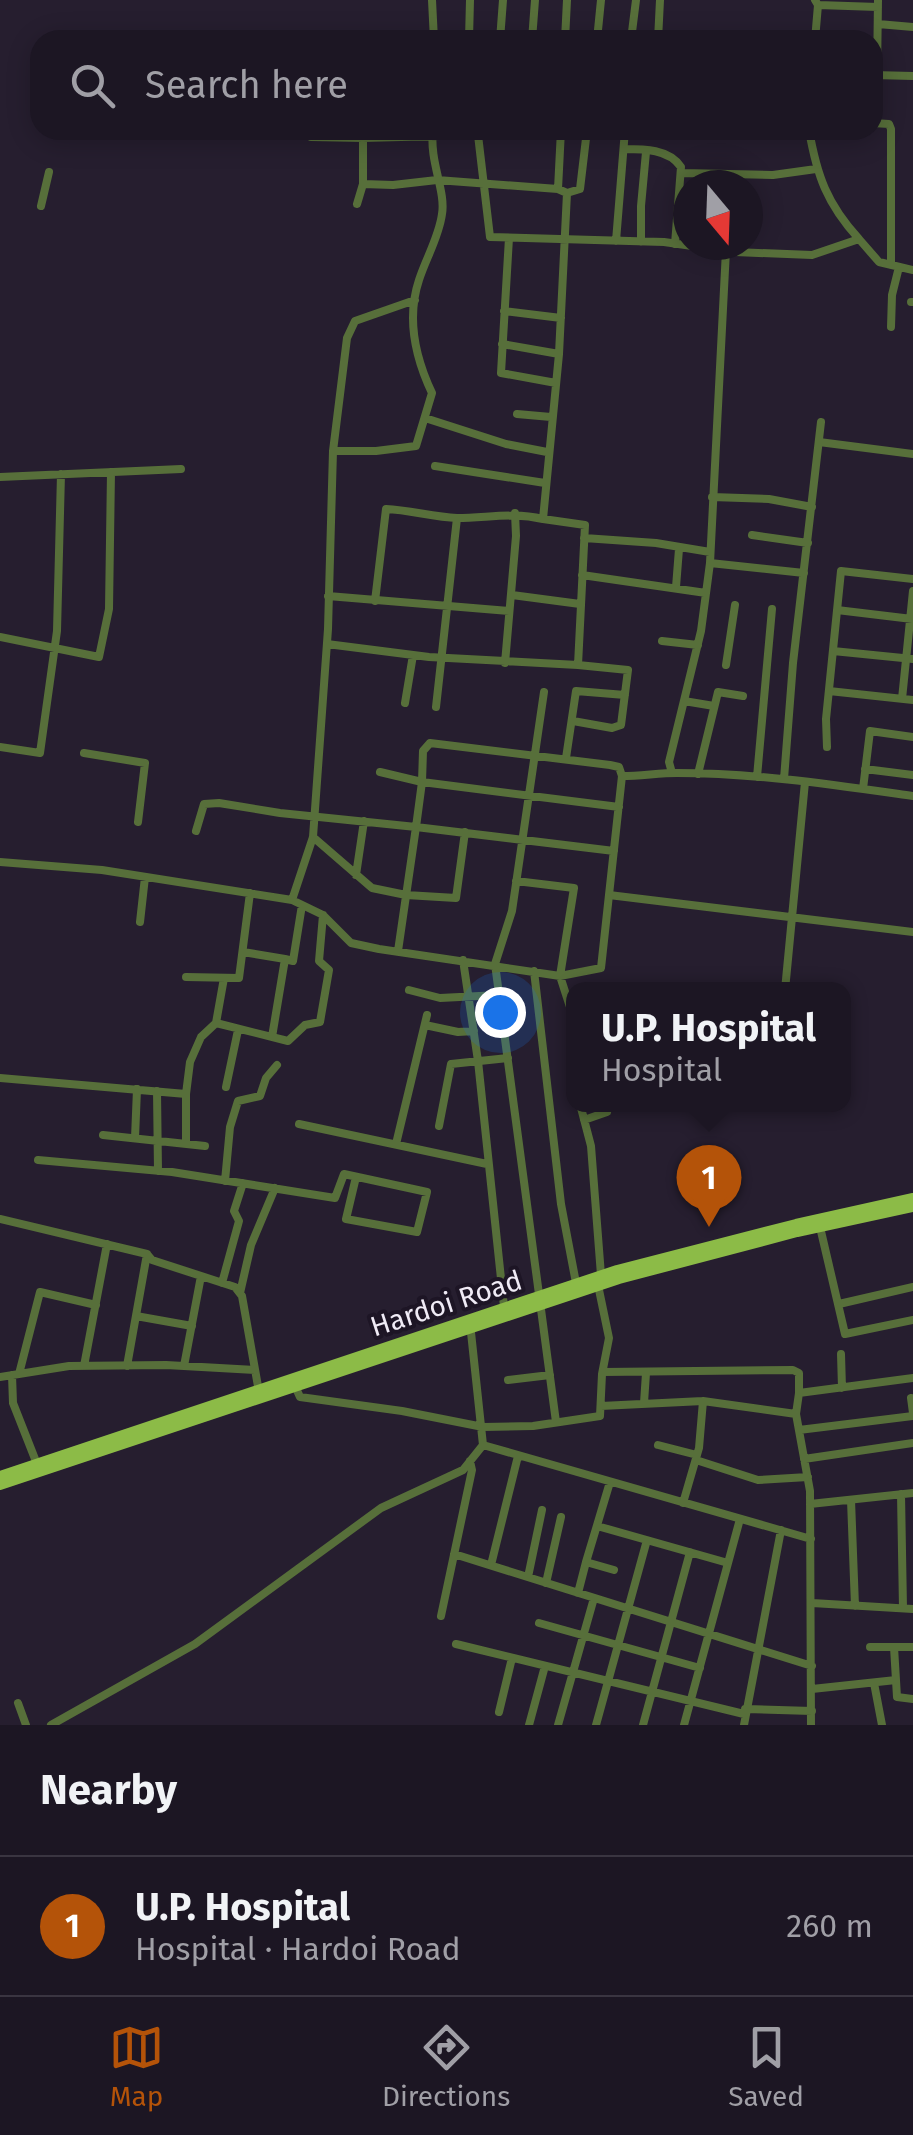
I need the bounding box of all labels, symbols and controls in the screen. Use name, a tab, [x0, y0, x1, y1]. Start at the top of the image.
search box	[30, 30, 883, 140]
icon: search	[65, 58, 120, 113]
text: Search here	[145, 62, 348, 108]
north arrow	[673, 170, 763, 260]
popup	[566, 982, 851, 1112]
your location	[475, 987, 526, 1038]
text: U.P. Hospital	[601, 1005, 816, 1051]
text: Hospital	[601, 1051, 722, 1089]
pin: 1	[676, 1144, 742, 1227]
street label: Hardoi Road	[366, 1263, 526, 1343]
text: Nearby	[40, 1765, 177, 1815]
text: U.P. Hospital	[135, 1884, 350, 1930]
text: 1	[65, 1907, 80, 1945]
text: 260 m	[786, 1907, 873, 1945]
text: Hospital · Hardoi Road	[135, 1930, 461, 1968]
tab: Map	[109, 2020, 164, 2113]
tab: Directions	[382, 2020, 510, 2113]
tab: Saved	[728, 2020, 804, 2113]

